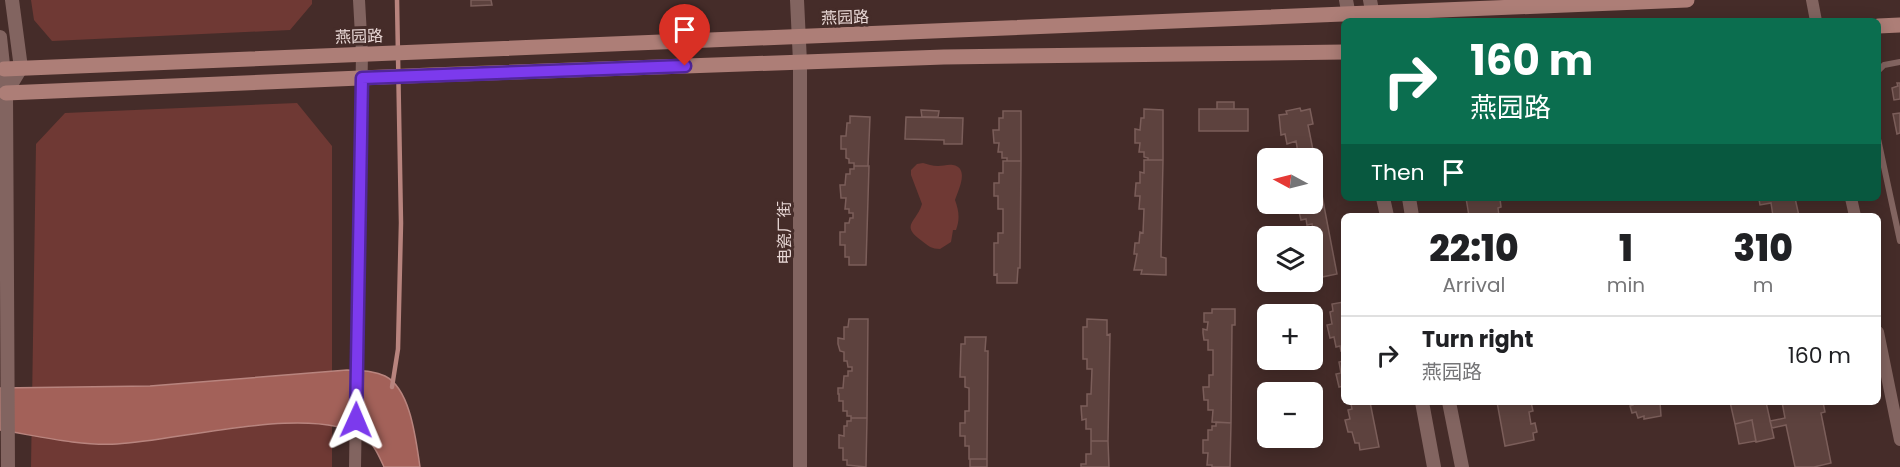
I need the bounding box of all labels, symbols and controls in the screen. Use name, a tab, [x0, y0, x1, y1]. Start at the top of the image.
pin	[659, 4, 710, 66]
street label: 燕园路	[821, 5, 869, 30]
icon: arrive	[668, 13, 701, 46]
street label: 燕园路	[335, 24, 383, 49]
text: 160 m	[1470, 31, 1593, 90]
icon: right	[1371, 42, 1449, 120]
text: 燕园路	[1470, 89, 1551, 126]
north arrow	[1257, 148, 1323, 214]
map controls	[1257, 148, 1323, 448]
icon: arrive	[1437, 156, 1470, 189]
text: Then	[1371, 157, 1425, 188]
street label: 电瓷厂街	[773, 201, 796, 265]
text: 22:10	[1429, 223, 1519, 274]
text: 1	[1619, 223, 1633, 274]
text: 310	[1733, 223, 1793, 274]
button: layers	[1257, 226, 1323, 292]
text: Arrival	[1442, 271, 1505, 299]
text: min	[1607, 271, 1645, 299]
text: m	[1753, 271, 1773, 299]
button: +	[1257, 304, 1323, 370]
text: Turn right	[1422, 324, 1533, 355]
icon: right	[1371, 339, 1404, 372]
text: 160 m	[1788, 340, 1851, 371]
text: 燕园路	[1422, 358, 1482, 386]
button: −	[1257, 382, 1323, 448]
position arrow	[324, 388, 388, 452]

